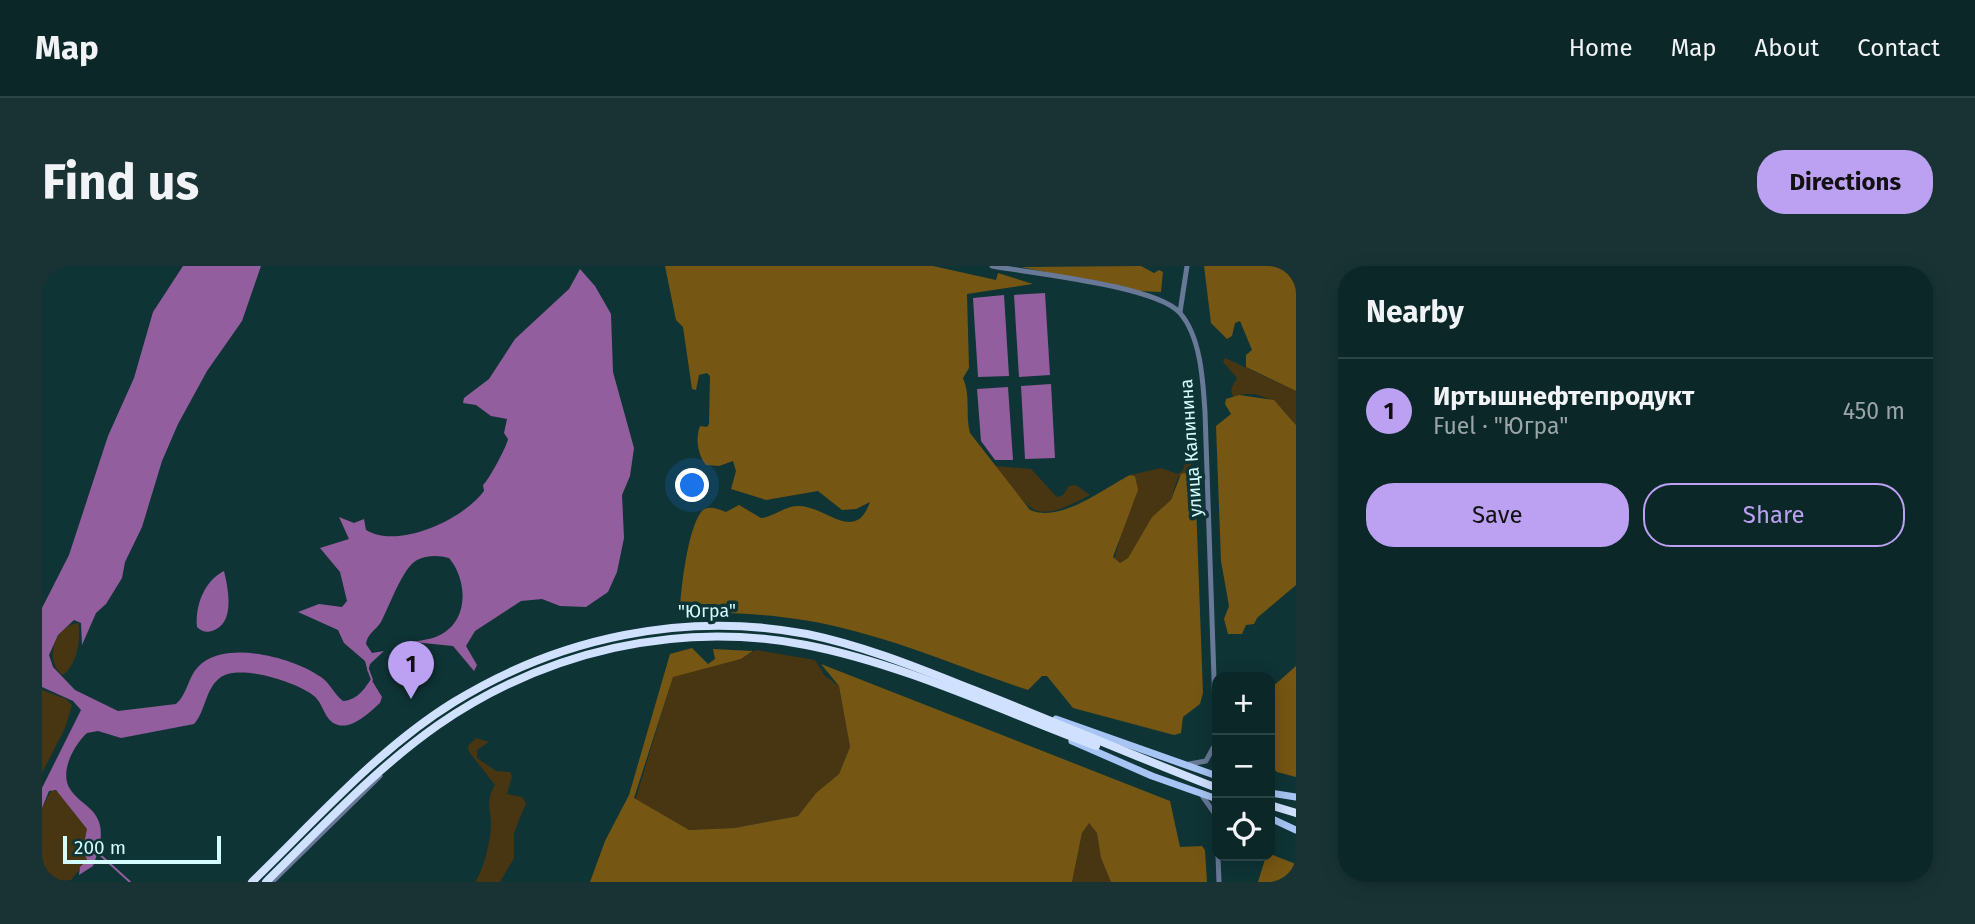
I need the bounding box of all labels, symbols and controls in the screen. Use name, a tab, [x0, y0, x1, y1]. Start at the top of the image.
text: Map	[35, 28, 99, 68]
text: Home	[1569, 34, 1633, 62]
text: Map	[1671, 34, 1717, 62]
text: About	[1755, 34, 1819, 62]
text: Contact	[1857, 34, 1940, 62]
button: Directions	[1757, 150, 1933, 214]
text: Find us	[42, 153, 199, 212]
text: Nearby	[1366, 294, 1464, 330]
street label: улица Калинина	[1175, 378, 1207, 518]
text: Иртышнефтепродукт	[1433, 381, 1694, 412]
text: 1	[1384, 397, 1394, 425]
text: 450 m	[1843, 397, 1905, 425]
text: Fuel · "Югра"	[1433, 412, 1568, 440]
your location	[675, 468, 709, 502]
button: Save	[1366, 483, 1629, 547]
button: Share	[1643, 483, 1905, 547]
street label: "Югра"	[678, 599, 736, 623]
pin: 1	[388, 641, 434, 699]
map controls	[1212, 672, 1275, 861]
button: +	[1212, 672, 1275, 735]
button: −	[1212, 735, 1275, 798]
button: locate	[1212, 798, 1275, 861]
scale bar	[63, 833, 220, 865]
text: 200 m	[74, 836, 126, 859]

